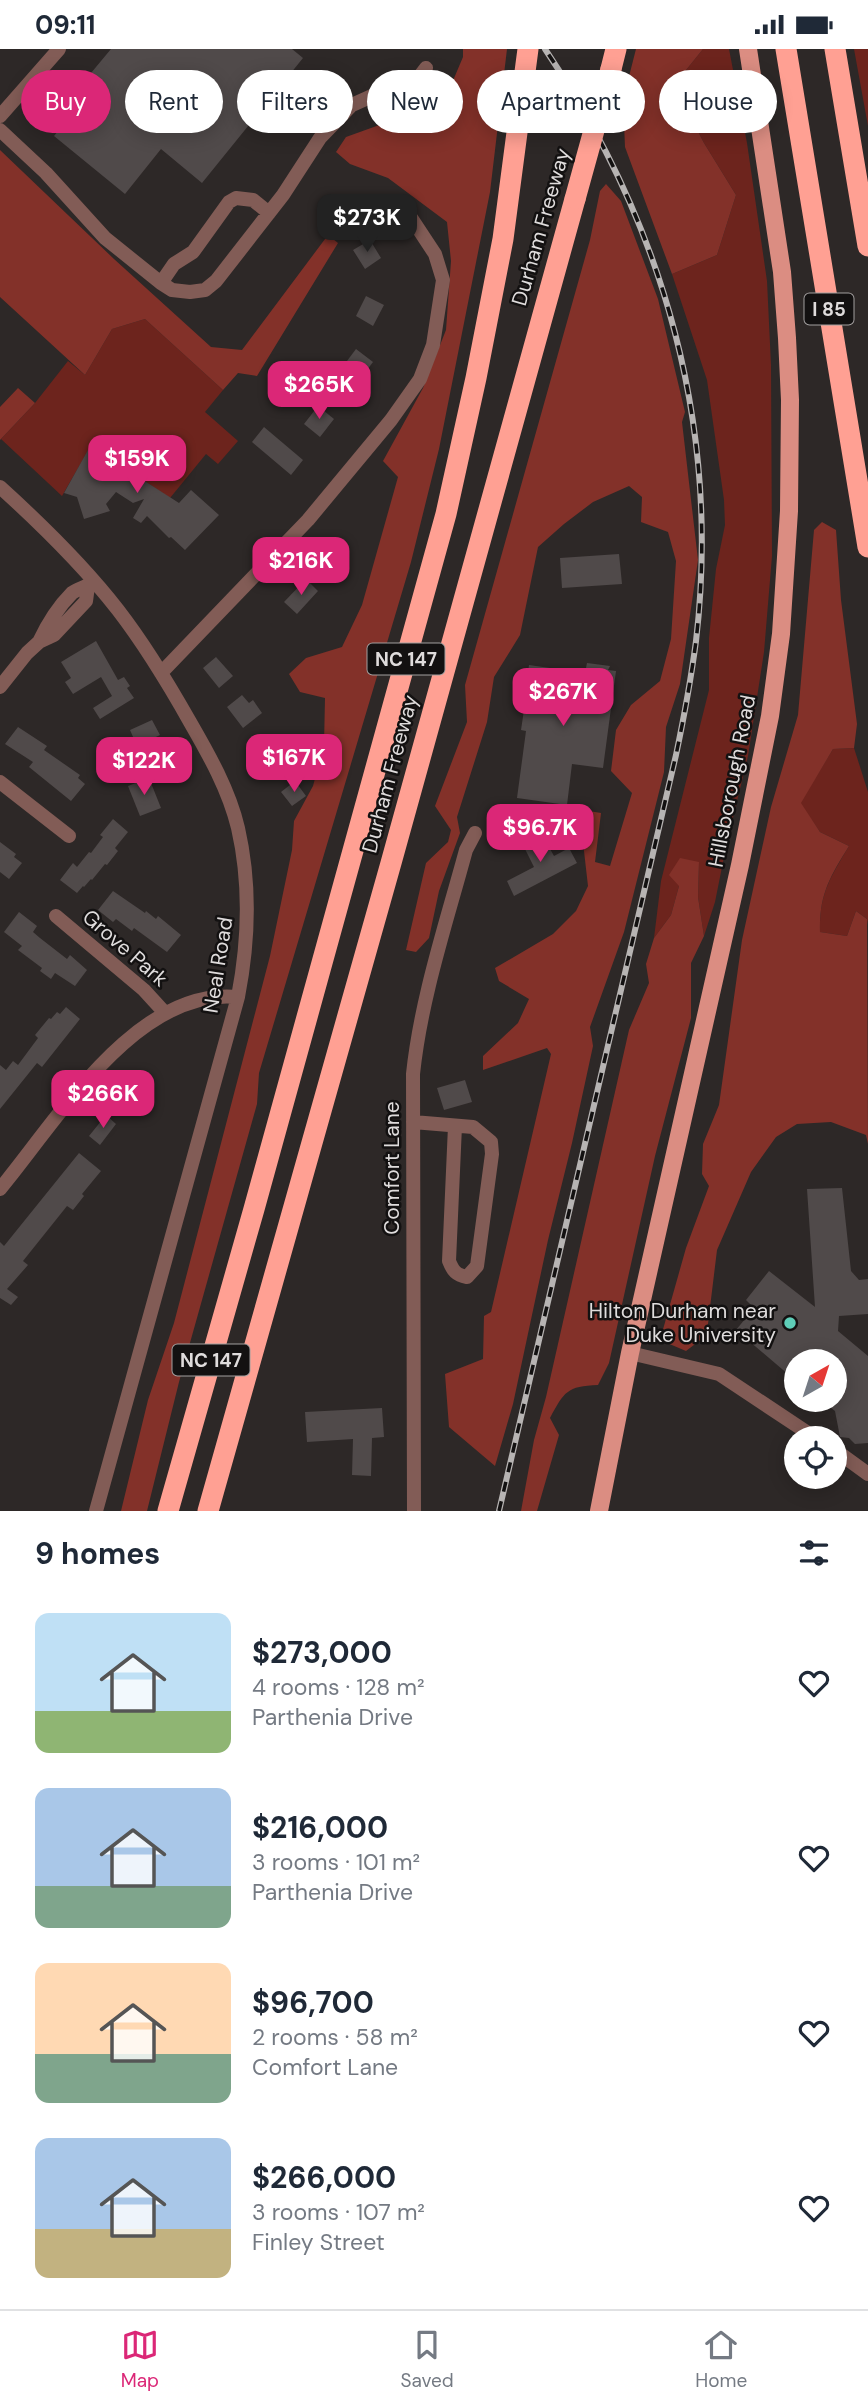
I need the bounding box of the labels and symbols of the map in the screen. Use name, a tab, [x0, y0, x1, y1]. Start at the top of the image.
street label: Durham Freeway	[505, 145, 577, 309]
pin: $273K	[318, 195, 416, 254]
road number: I 85	[804, 293, 854, 325]
pin: $265K	[270, 361, 368, 421]
pin: $159K	[88, 435, 186, 495]
pin: $216K	[252, 538, 350, 597]
road number: NC 147	[368, 643, 444, 674]
pin: $267K	[514, 669, 612, 728]
street label: Durham Freeway	[355, 692, 425, 856]
street label: Hillsborough Road	[702, 692, 762, 870]
pin: $167K	[245, 735, 343, 794]
pin: $122K	[95, 737, 193, 797]
pin: $96.7K	[483, 805, 597, 864]
street label: Grove Park	[76, 903, 174, 993]
street label: Neal Road	[197, 915, 239, 1015]
pin: $266K	[54, 1070, 152, 1130]
street label: Comfort Lane	[378, 1101, 406, 1235]
place label: Hilton Durham near Duke University	[589, 1297, 776, 1349]
marker: Hilton Durham near Duke University	[782, 1315, 798, 1331]
road number: NC 147	[172, 1345, 249, 1375]
north arrow	[784, 1349, 847, 1412]

